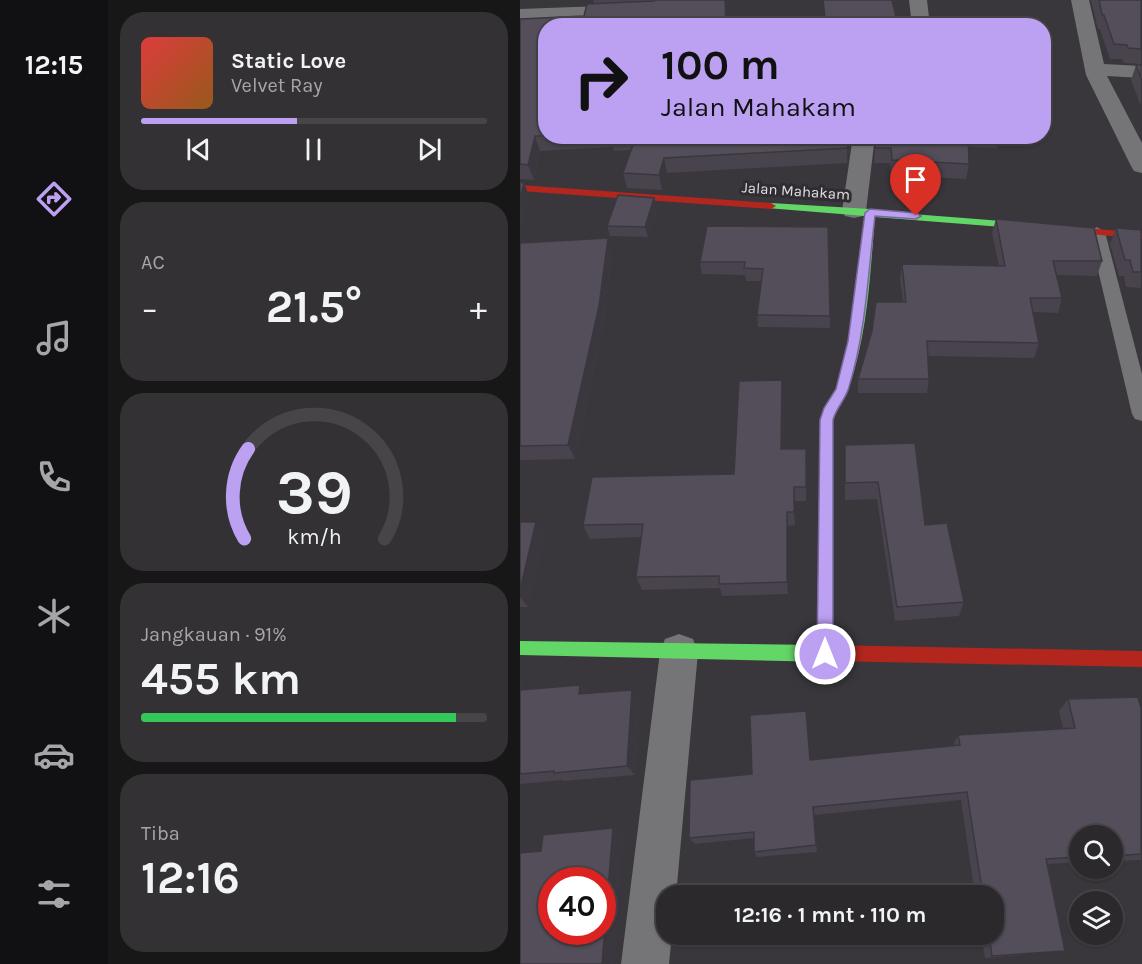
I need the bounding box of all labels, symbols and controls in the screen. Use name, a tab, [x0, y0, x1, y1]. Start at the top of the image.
text: 100 m	[661, 40, 780, 90]
icon: right	[562, 42, 640, 120]
text: Static Love	[231, 48, 346, 74]
text: 12:15	[25, 49, 83, 81]
text: Velvet Ray	[231, 74, 323, 97]
text: Jalan Mahakam	[661, 91, 856, 123]
icon: previous	[182, 133, 215, 166]
icon: pause	[297, 133, 330, 166]
icon: next	[413, 133, 446, 166]
pin	[890, 154, 941, 216]
icon: arrive	[899, 163, 932, 196]
icon: directions	[33, 178, 75, 220]
street label: Jalan Mahakam	[741, 178, 851, 204]
text: AC	[141, 251, 165, 274]
text: 21.5°	[266, 281, 362, 333]
text: −	[141, 289, 158, 327]
text: +	[470, 289, 487, 327]
icon: music	[33, 317, 75, 359]
icon: phone	[33, 456, 75, 498]
text: 39	[276, 456, 352, 529]
text: km/h	[287, 524, 341, 549]
icon: climate	[33, 595, 75, 637]
position arrow	[793, 622, 857, 686]
text: Jangkauan · 91%	[141, 623, 287, 646]
text: 455 km	[141, 653, 301, 705]
icon: car	[33, 734, 75, 776]
text: Tiba	[141, 822, 180, 845]
map controls	[1069, 825, 1123, 945]
button: search	[1069, 825, 1123, 879]
text: 12:16	[141, 852, 240, 904]
speed limit sign: 40	[538, 867, 616, 945]
icon: filters	[33, 873, 75, 915]
button: layers	[1069, 891, 1123, 945]
text: 12:16 · 1 mnt · 110 m	[734, 902, 926, 928]

